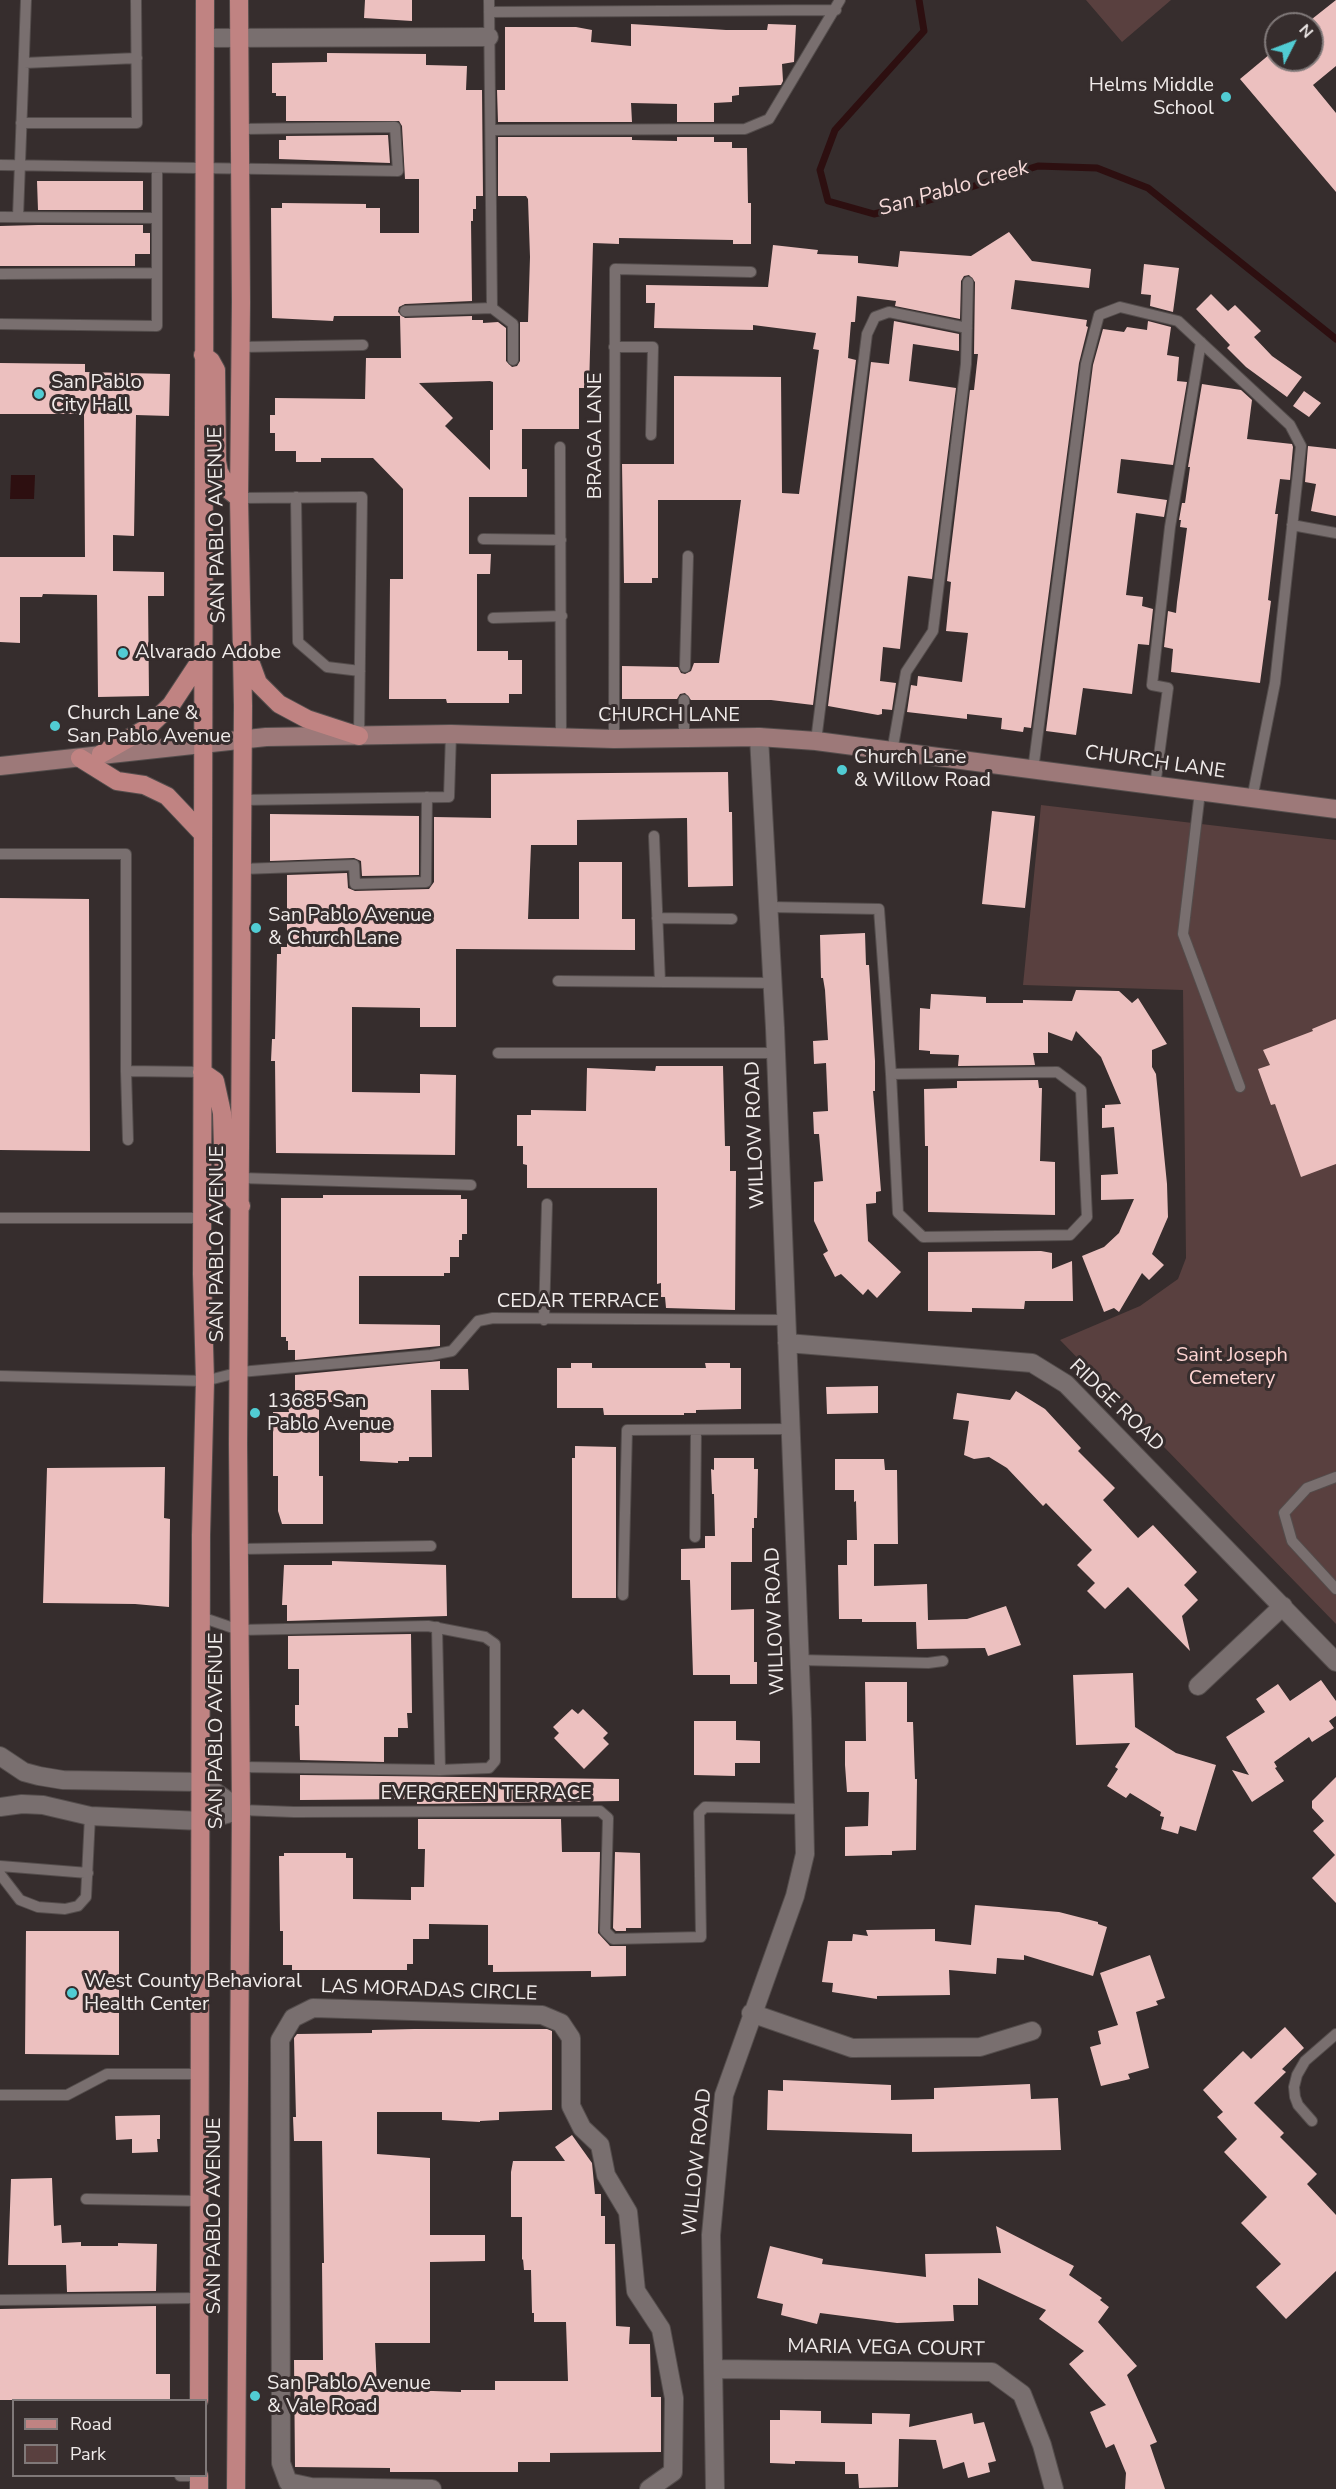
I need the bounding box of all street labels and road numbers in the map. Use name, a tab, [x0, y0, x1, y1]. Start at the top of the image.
street label: BRAGA LANE	[584, 373, 608, 499]
street label: SAN PABLO AVENUE	[204, 426, 232, 624]
street label: CHURCH LANE	[598, 704, 740, 728]
street label: CHURCH LANE	[1083, 741, 1227, 785]
street label: WILLOW ROAD	[741, 1061, 771, 1209]
street label: SAN PABLO AVENUE	[206, 1146, 230, 1342]
street label: CEDAR TERRACE	[497, 1290, 659, 1314]
street label: RIDGE ROAD	[1064, 1355, 1168, 1457]
street label: WILLOW ROAD	[761, 1547, 791, 1695]
street label: SAN PABLO AVENUE	[205, 1633, 229, 1829]
street label: EVERGREEN TERRACE	[380, 1782, 592, 1806]
street label: LAS MORADAS CIRCLE	[320, 1975, 538, 2007]
street label: WILLOW ROAD	[678, 2087, 718, 2237]
street label: SAN PABLO AVENUE	[203, 2118, 227, 2314]
street label: MARIA VEGA COURT	[787, 2335, 985, 2363]

